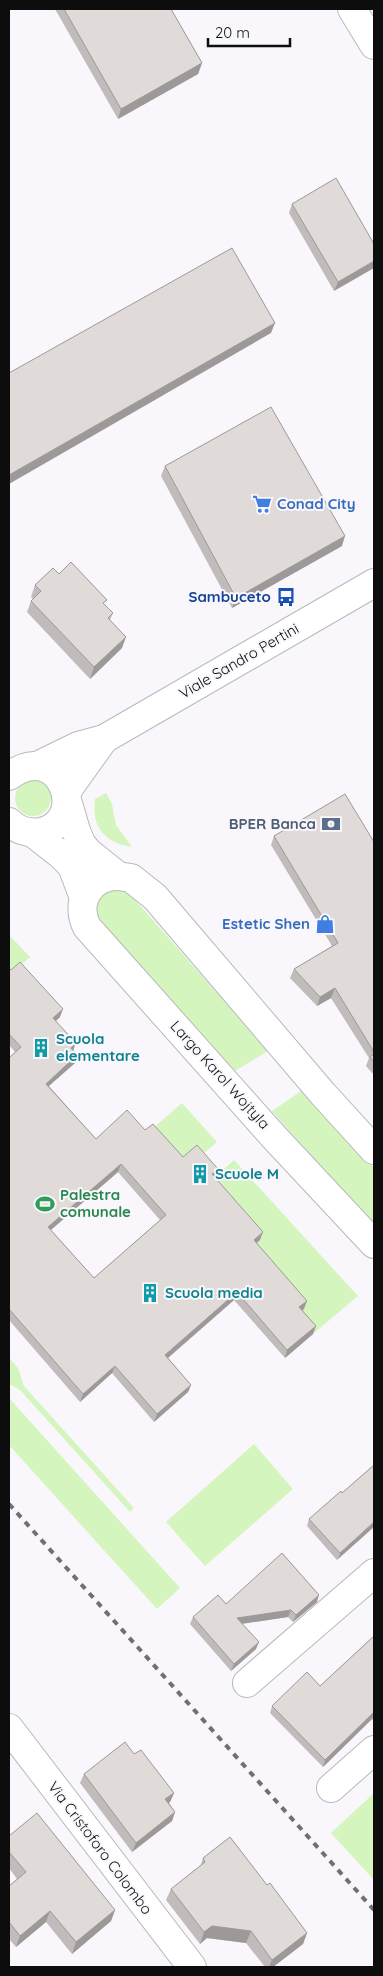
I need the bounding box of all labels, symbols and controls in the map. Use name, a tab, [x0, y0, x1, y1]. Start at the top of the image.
scale bar	[208, 15, 290, 47]
text: 20 m	[215, 23, 250, 42]
supermarket icon: Conad City	[251, 493, 273, 515]
place label: Conad City	[277, 494, 356, 513]
bus stop icon: Sambuceto	[275, 586, 297, 608]
place label: Sambuceto	[188, 587, 271, 606]
street label: Viale Sandro Pertini	[175, 619, 302, 703]
bank icon: BPER Banca	[320, 813, 342, 835]
place label: BPER Banca	[229, 814, 316, 833]
shop icon: Estetic Shen	[314, 913, 336, 935]
place label: Estetic Shen	[222, 914, 310, 933]
street label: Largo Karol Wojtyla	[167, 1016, 274, 1133]
place label: Scuola elementare	[56, 1029, 140, 1065]
building icon: Scuola elementare	[30, 1037, 52, 1059]
building icon: Scuole M	[189, 1163, 211, 1185]
place label: Scuole M	[215, 1164, 279, 1183]
place label: Palestra comunale	[60, 1185, 131, 1221]
sports icon: Palestra comunale	[34, 1193, 56, 1215]
building icon: Scuola media	[139, 1282, 161, 1304]
place label: Scuola media	[165, 1283, 263, 1302]
street label: Via Cristoforo Colombo	[44, 1777, 157, 1918]

